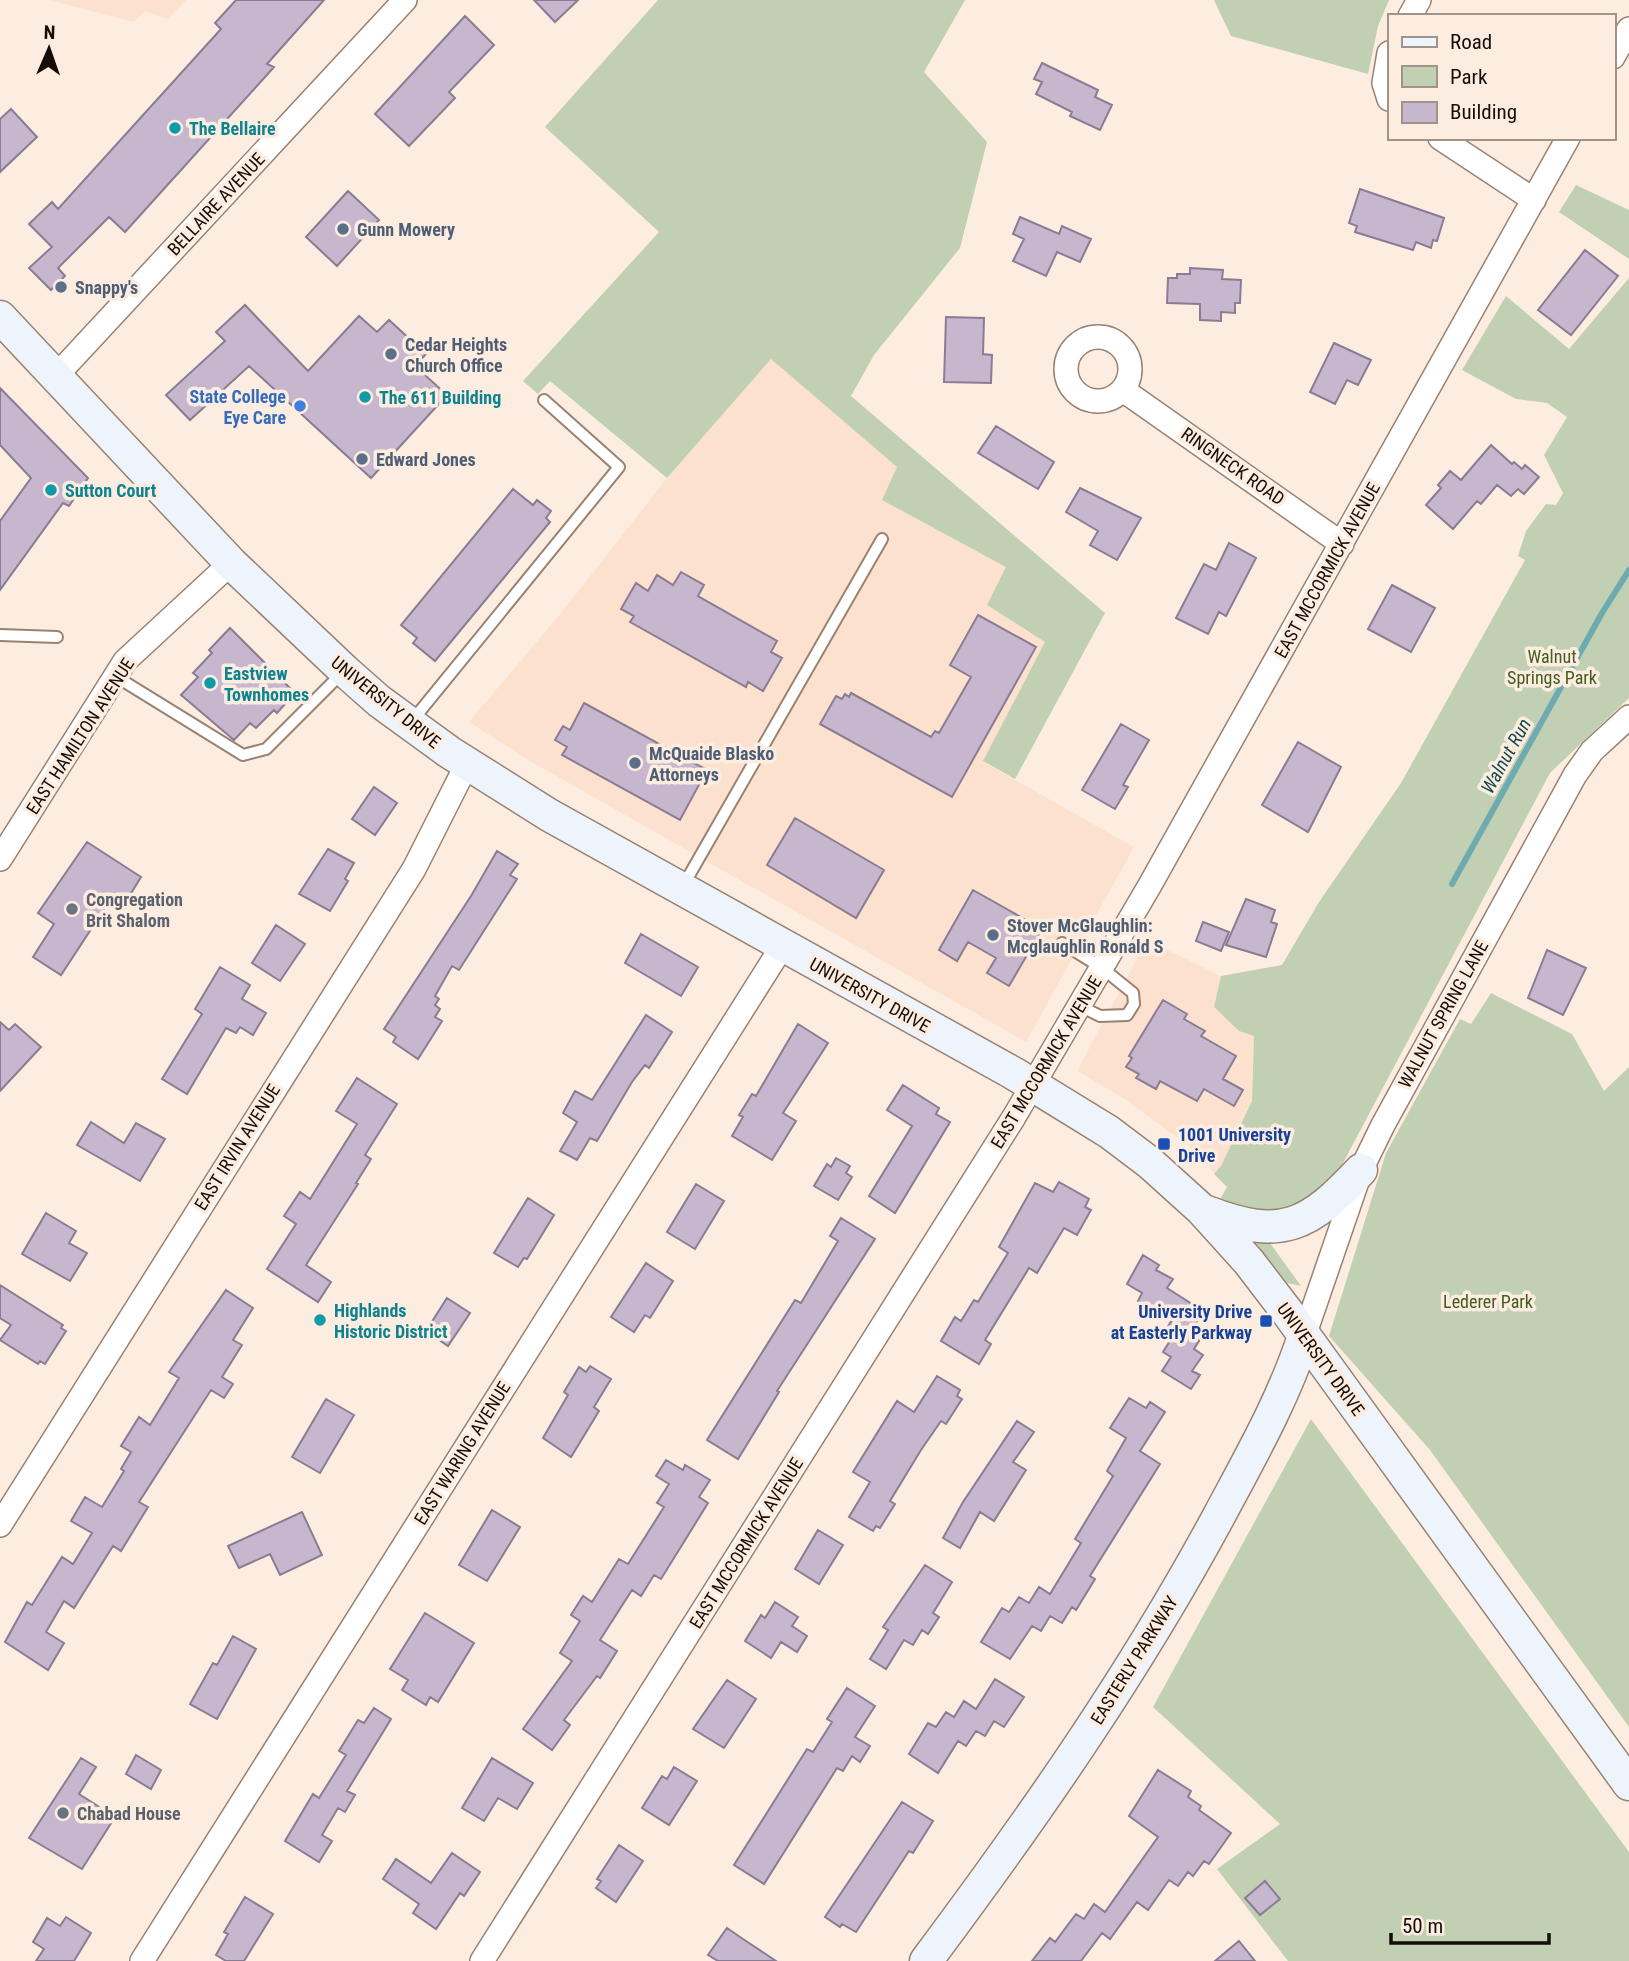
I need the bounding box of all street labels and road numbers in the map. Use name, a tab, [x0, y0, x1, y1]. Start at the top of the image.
street label: BELLAIRE AVENUE	[163, 148, 269, 260]
street label: RINGNECK ROAD	[1177, 423, 1289, 509]
street label: EAST MCCORMICK AVENUE	[1270, 479, 1384, 661]
street label: UNIVERSITY DRIVE	[327, 652, 445, 752]
street label: EAST HAMILTON AVENUE	[22, 654, 138, 818]
street label: WALNUT SPRING LANE	[1394, 937, 1492, 1091]
street label: UNIVERSITY DRIVE	[806, 953, 934, 1037]
street label: EAST MCCORMICK AVENUE	[986, 972, 1106, 1152]
street label: EAST IRVIN AVENUE	[190, 1080, 284, 1214]
street label: UNIVERSITY DRIVE	[1273, 1298, 1369, 1420]
street label: EAST WARING AVENUE	[410, 1378, 514, 1528]
street label: EAST MCCORMICK AVENUE	[685, 1454, 807, 1632]
street label: EASTERLY PARKWAY	[1086, 1591, 1182, 1728]

